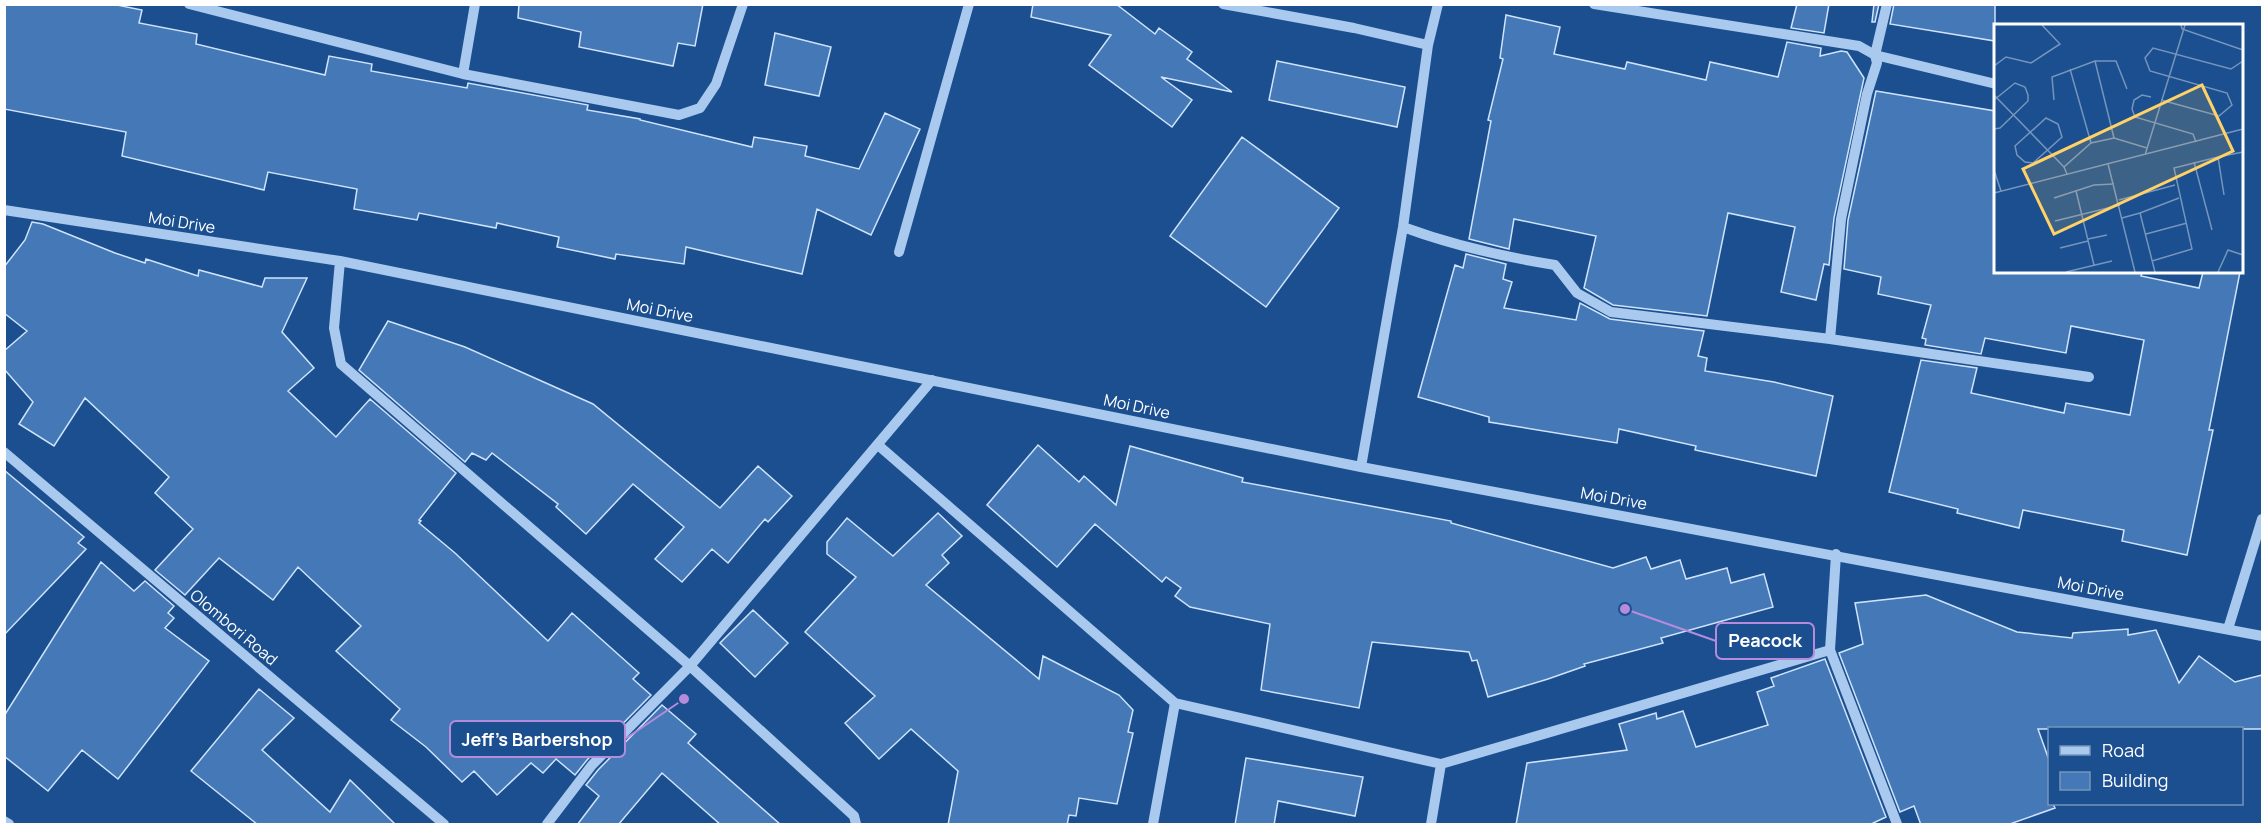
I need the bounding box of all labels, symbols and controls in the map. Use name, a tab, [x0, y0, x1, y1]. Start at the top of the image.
inset map	[1994, 24, 2243, 273]
street label: Moi Drive	[147, 206, 217, 238]
street label: Moi Drive	[625, 293, 695, 327]
street label: Moi Drive	[1102, 388, 1172, 424]
street label: Moi Drive	[1579, 481, 1649, 515]
street label: Moi Drive	[2056, 571, 2126, 605]
street label: Olombori Road	[186, 584, 282, 670]
callout: Peacock	[1716, 623, 1814, 659]
text: Peacock	[1728, 628, 1803, 652]
callout: Jeff's Barbershop	[450, 721, 625, 757]
text: Jeff's Barbershop	[461, 727, 613, 751]
legend	[2048, 727, 2243, 805]
text: Road	[2102, 738, 2145, 762]
text: Building	[2102, 768, 2168, 792]

